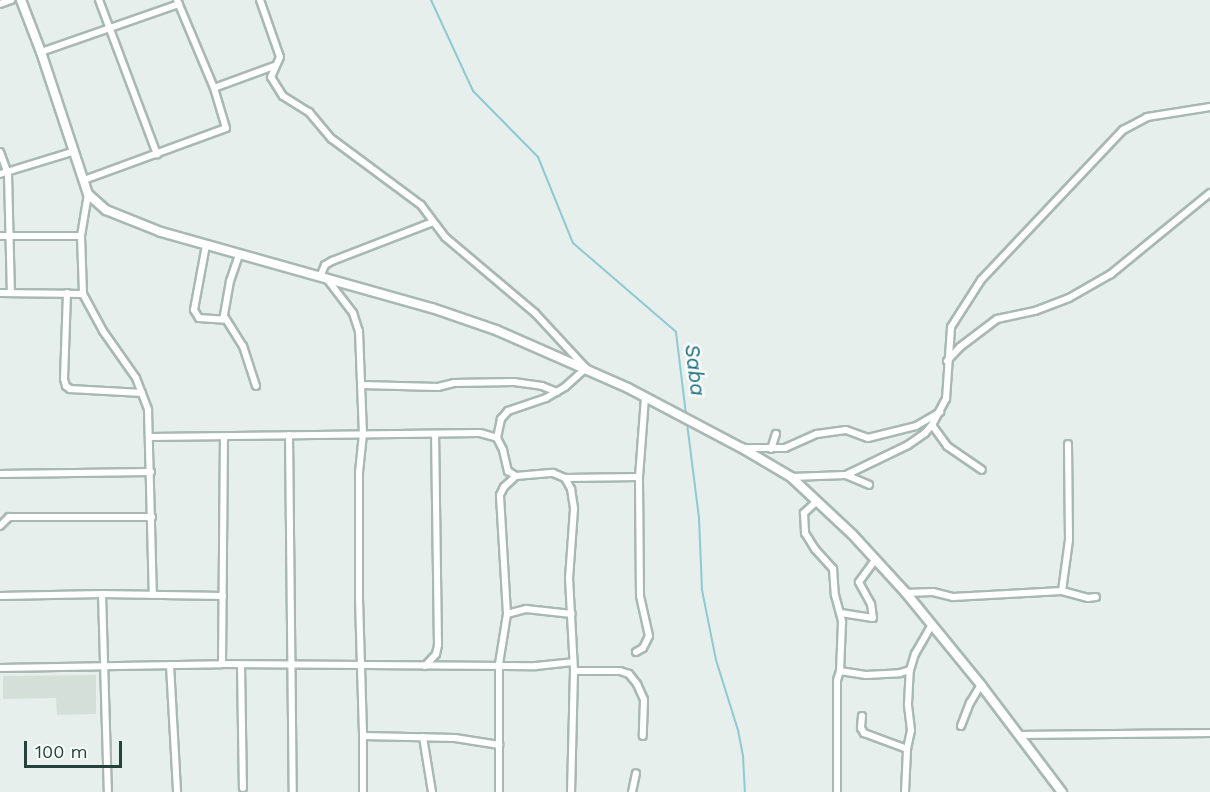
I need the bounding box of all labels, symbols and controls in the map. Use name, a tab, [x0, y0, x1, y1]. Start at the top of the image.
water label: Saba	[679, 343, 711, 397]
scale bar	[27, 729, 124, 767]
text: 100 m	[35, 741, 88, 762]

